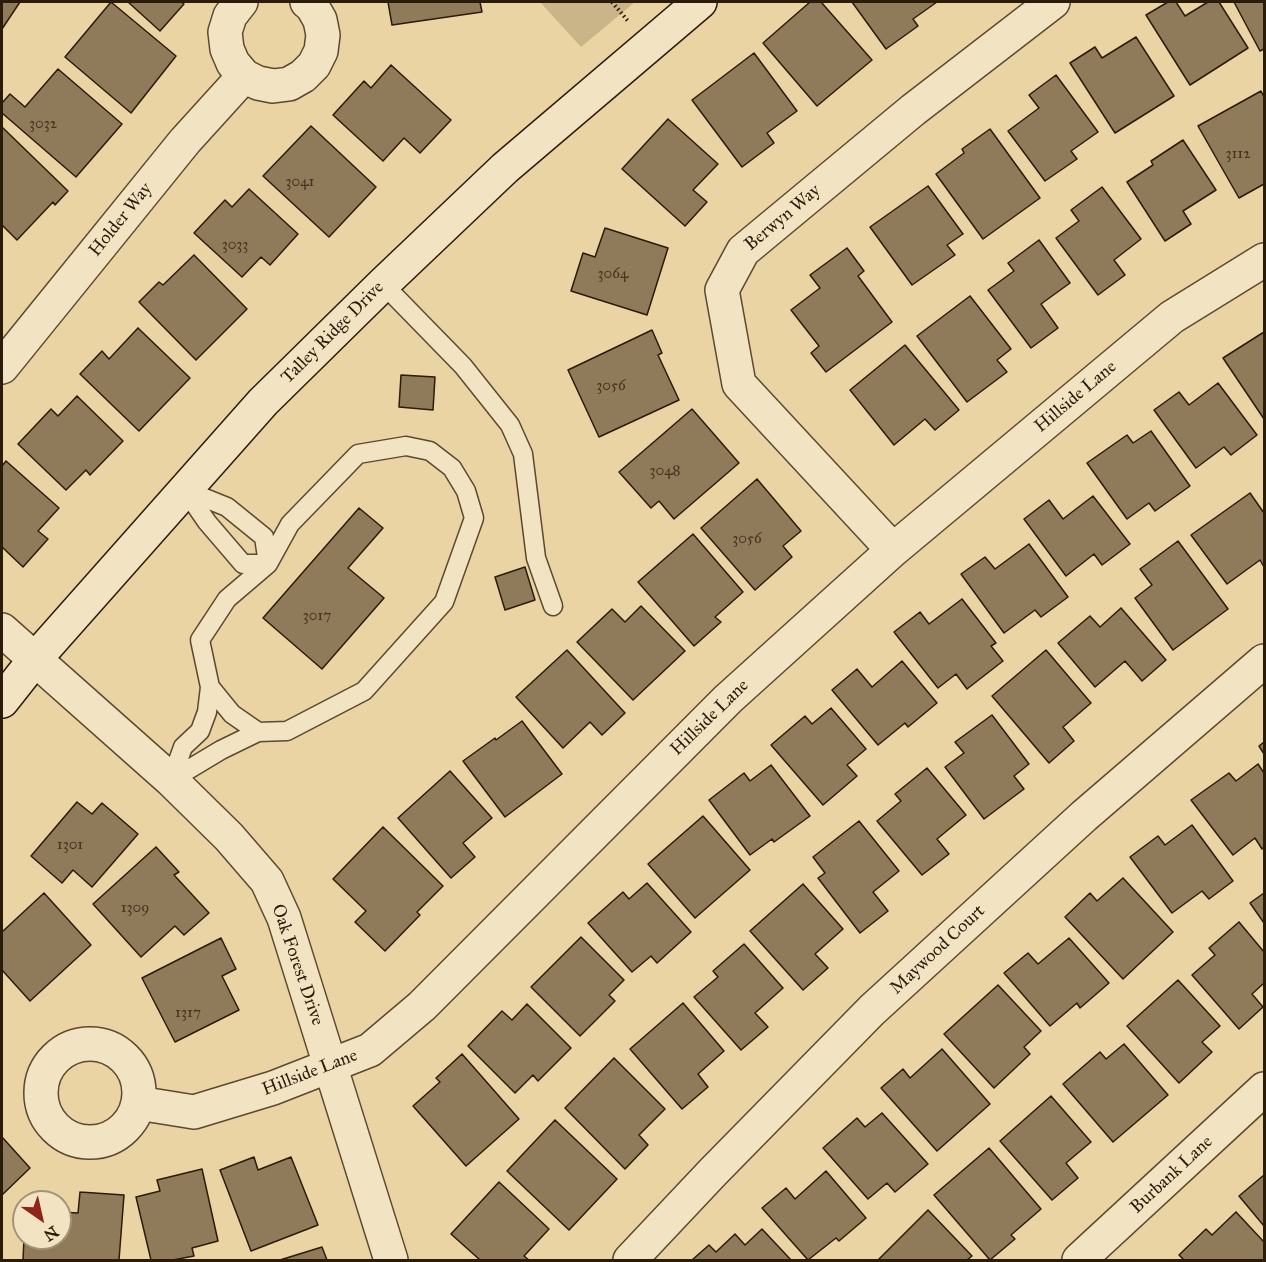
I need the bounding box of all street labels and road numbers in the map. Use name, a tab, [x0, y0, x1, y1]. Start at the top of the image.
street label: Holder Way	[85, 179, 157, 261]
street label: Berwyn Way	[741, 180, 825, 256]
street label: Talley Ridge Drive	[277, 277, 389, 389]
street label: Hillside Lane	[1031, 357, 1121, 437]
street label: Hillside Lane	[666, 675, 754, 761]
street label: Maywood Court	[886, 901, 990, 999]
street label: Oak Forest Drive	[266, 902, 328, 1028]
street label: Hillside Lane	[259, 1045, 361, 1101]
street label: Burbank Lane	[1126, 1131, 1218, 1219]

